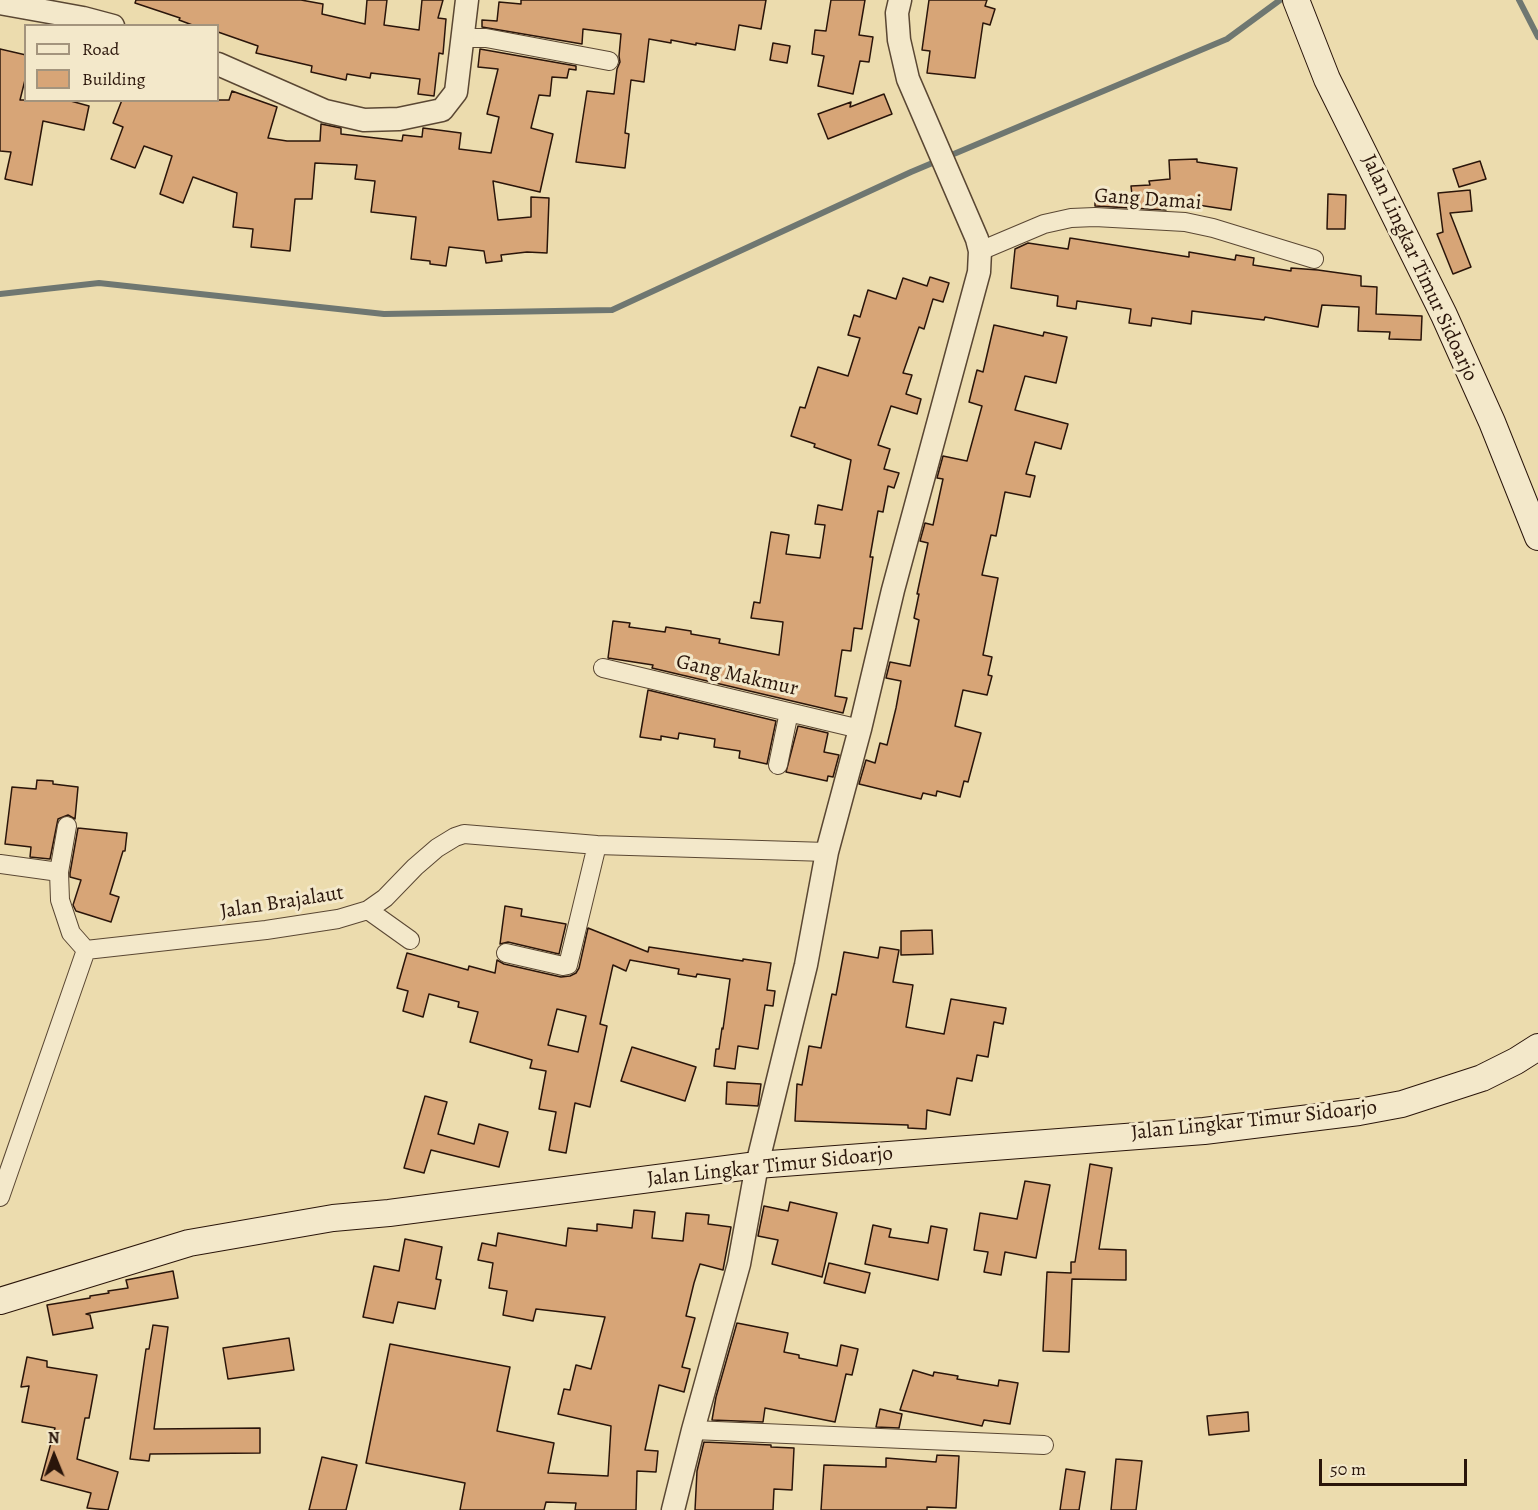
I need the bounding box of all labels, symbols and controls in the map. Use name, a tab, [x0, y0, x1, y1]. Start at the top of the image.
legend	[24, 24, 219, 102]
text: Road	[82, 37, 119, 61]
text: Building	[82, 67, 146, 91]
street label: Jalan Lingkar Timur Sidoarjo	[1355, 151, 1483, 385]
street label: Gang Damai	[1094, 184, 1202, 216]
street label: Gang Makmur	[674, 650, 800, 702]
street label: Jalan Brajalaut	[218, 881, 346, 925]
street label: Jalan Lingkar Timur Sidoarjo	[1130, 1096, 1378, 1146]
street label: Jalan Lingkar Timur Sidoarjo	[646, 1142, 894, 1192]
north arrow	[24, 1426, 84, 1486]
text: N	[48, 1427, 60, 1449]
scale bar	[1322, 1447, 1470, 1485]
text: 50 m	[1330, 1457, 1366, 1481]

